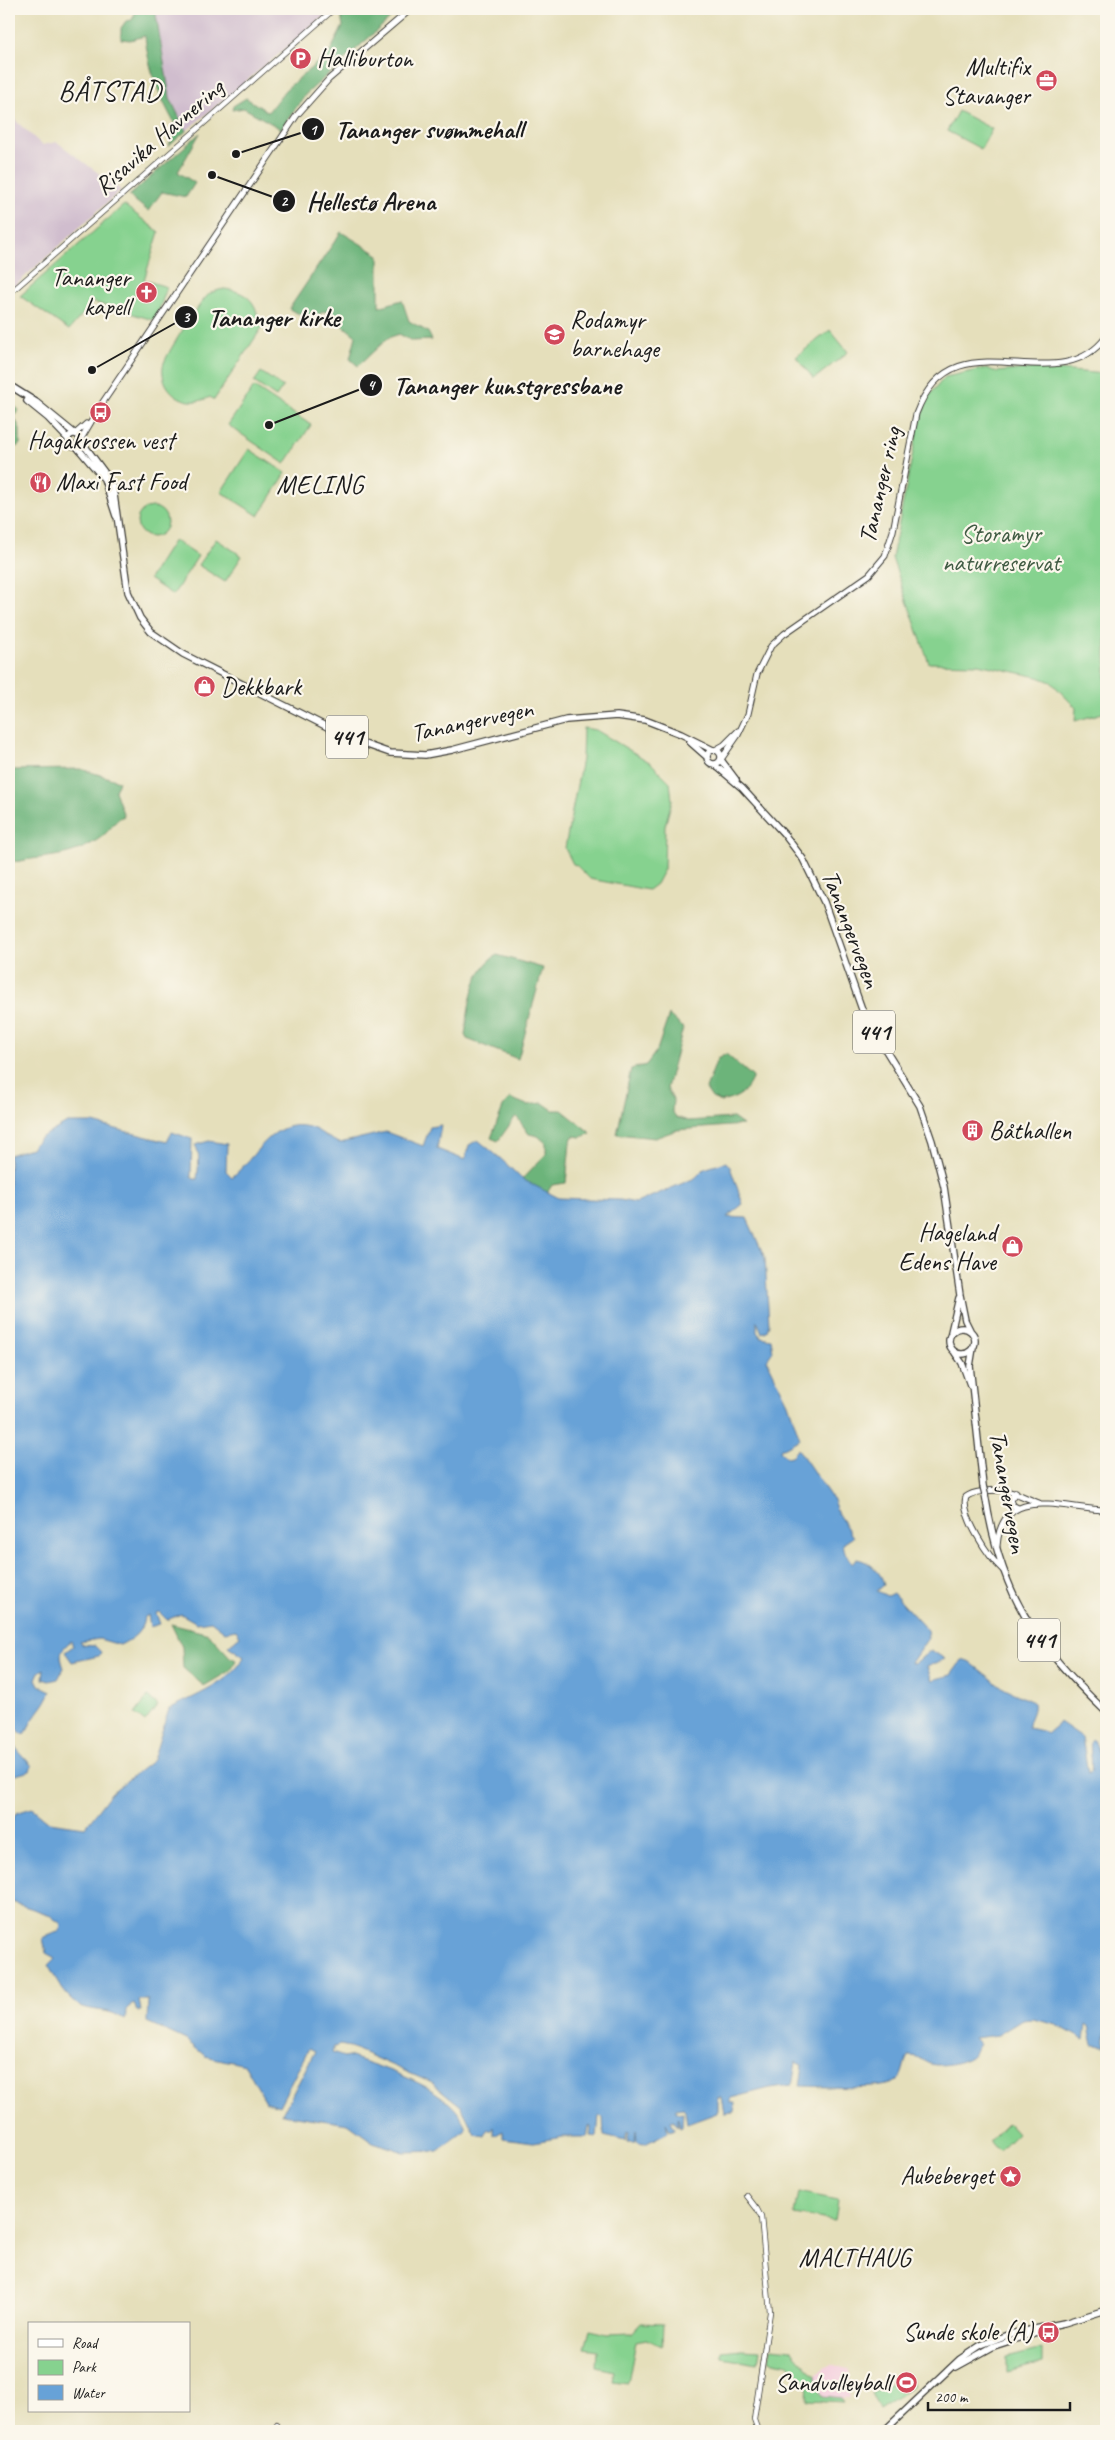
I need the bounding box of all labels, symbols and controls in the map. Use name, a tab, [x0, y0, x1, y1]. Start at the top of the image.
place label: Halliburton	[317, 43, 414, 75]
parking icon: Halliburton	[289, 47, 313, 71]
place label: Multifix Stavanger	[943, 51, 1032, 112]
office icon: Multifix Stavanger	[1034, 69, 1058, 93]
street label: Risavika Havnering	[88, 71, 232, 202]
district label: BÅTSTAD	[58, 73, 164, 108]
callout: Tananger svømmehall	[300, 109, 533, 150]
text: Tananger svømmehall	[335, 113, 527, 146]
text: 1	[310, 121, 319, 140]
callout: Hellestø Arena	[272, 180, 445, 221]
text: Hellestø Arena	[307, 185, 438, 218]
text: 2	[281, 192, 289, 211]
place label: Tananger kapell	[51, 262, 135, 323]
church icon: Tananger kapell	[134, 280, 158, 304]
callout: Tananger kirke	[173, 297, 351, 338]
text: Tananger kirke	[208, 301, 342, 334]
place label: Rodamyr barnehage	[570, 304, 661, 365]
text: 3	[183, 308, 191, 327]
school or university icon: Rodamyr barnehage	[542, 322, 566, 346]
callout: Tananger kunstgressbane	[358, 364, 631, 405]
text: Tananger kunstgressbane	[393, 369, 623, 402]
text: 4	[368, 376, 377, 395]
bus stop icon: Hagakrossen vest	[89, 400, 113, 424]
street label: Tananger ring	[851, 423, 909, 546]
place label: Hagakrossen vest	[28, 425, 178, 457]
place label: Maxi Fast Food	[56, 466, 191, 498]
district label: MELING	[276, 468, 366, 501]
restaurant icon: Maxi Fast Food	[28, 470, 52, 494]
park label: Storamyr naturreservat	[942, 518, 1063, 579]
place label: Dekkbark	[221, 671, 303, 703]
shop icon: Dekkbark	[193, 675, 217, 699]
street label: Tanangervegen	[408, 692, 536, 749]
road number: 441	[326, 716, 368, 759]
street label: Tanangervegen	[814, 866, 888, 993]
road number: 441	[853, 1010, 895, 1054]
place label: Båthallen	[989, 1115, 1072, 1147]
building icon: Båthallen	[961, 1119, 985, 1143]
place label: Hageland Edens Have	[898, 1217, 1000, 1278]
shop icon: Hageland Edens Have	[1000, 1235, 1024, 1259]
street label: Tanangervegen	[982, 1429, 1035, 1556]
road number: 441	[1018, 1618, 1060, 1662]
place label: Aubeberget	[900, 2160, 997, 2192]
place icon: Aubeberget	[998, 2164, 1022, 2188]
district label: MALTHAUG	[798, 2241, 914, 2274]
place label: Sunde skole (A)	[903, 2316, 1035, 2348]
bus stop icon: Sunde skole (A)	[1037, 2320, 1061, 2344]
legend	[28, 2322, 190, 2412]
text: Road	[72, 2334, 99, 2353]
text: Park	[72, 2358, 97, 2377]
place label: Sandvolleyball	[775, 2367, 896, 2399]
sports icon: Sandvolleyball	[895, 2371, 919, 2395]
scale bar	[928, 2380, 1070, 2412]
text: Water	[72, 2384, 106, 2403]
text: 200 m	[935, 2388, 969, 2407]

